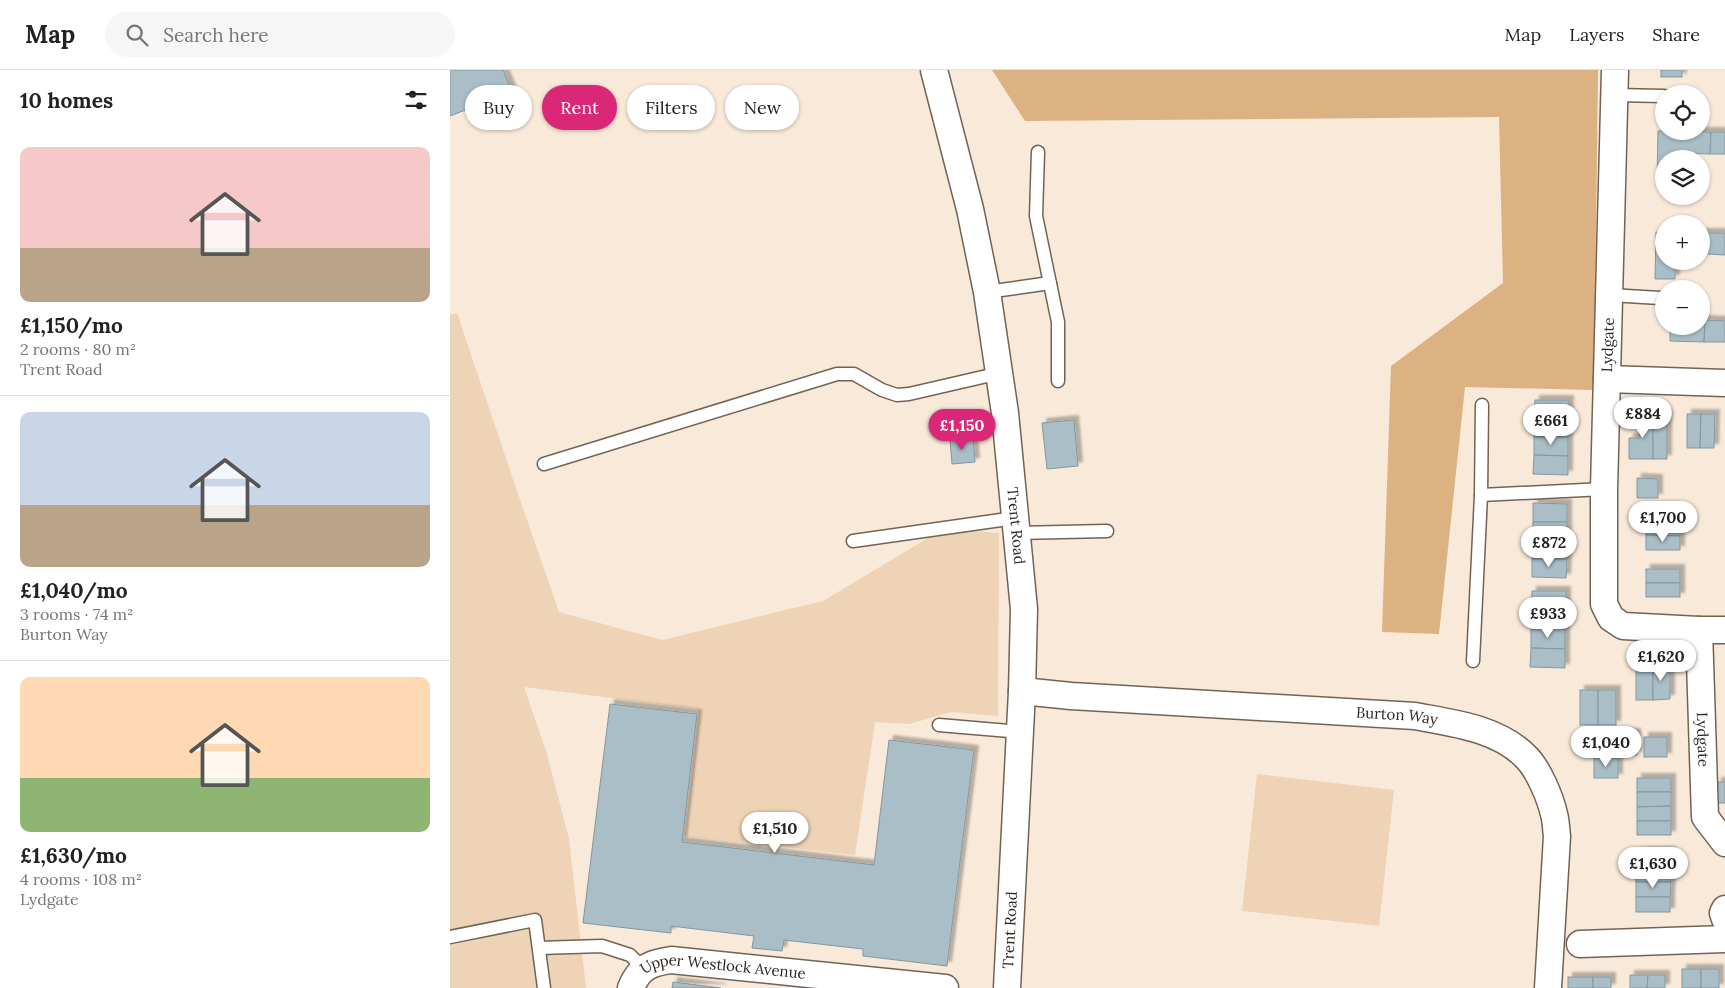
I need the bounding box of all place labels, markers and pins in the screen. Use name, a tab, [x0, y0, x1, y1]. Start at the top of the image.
pin: £884	[1613, 396, 1673, 439]
pin: £661	[1521, 404, 1581, 446]
pin: £1,150	[921, 408, 1003, 451]
pin: £1,700	[1622, 500, 1704, 543]
pin: £872	[1519, 526, 1579, 568]
pin: £933	[1518, 596, 1578, 639]
pin: £1,620	[1620, 640, 1702, 682]
pin: £1,040	[1565, 726, 1647, 768]
pin: £1,510	[734, 812, 816, 854]
pin: £1,630	[1612, 846, 1694, 889]

